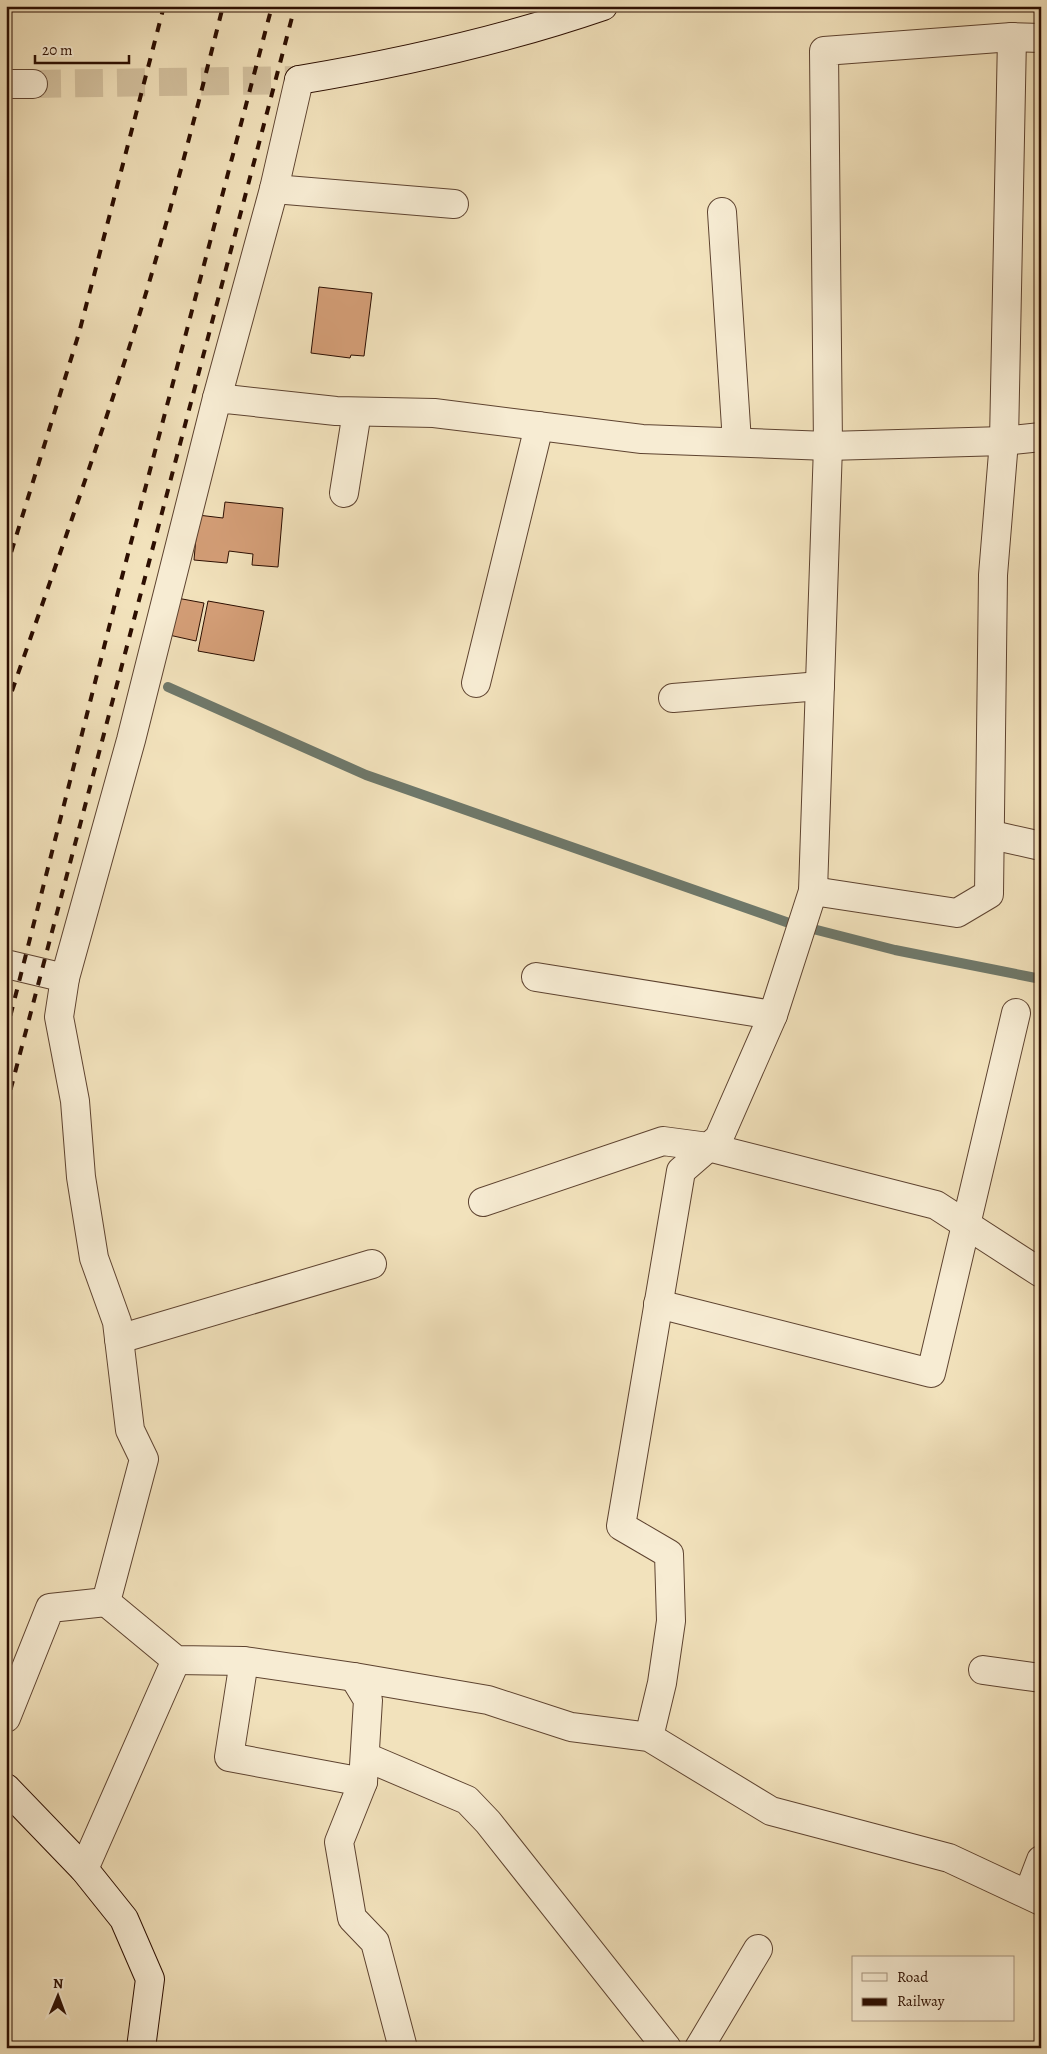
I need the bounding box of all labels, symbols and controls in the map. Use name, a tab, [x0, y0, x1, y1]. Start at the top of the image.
scale bar	[35, 32, 129, 64]
text: 20 m	[42, 40, 73, 60]
legend	[852, 1956, 1014, 2022]
text: Road	[897, 1967, 929, 1987]
north arrow	[32, 1972, 82, 2022]
text: N	[53, 1974, 63, 1993]
text: Railway	[897, 1991, 945, 2011]

